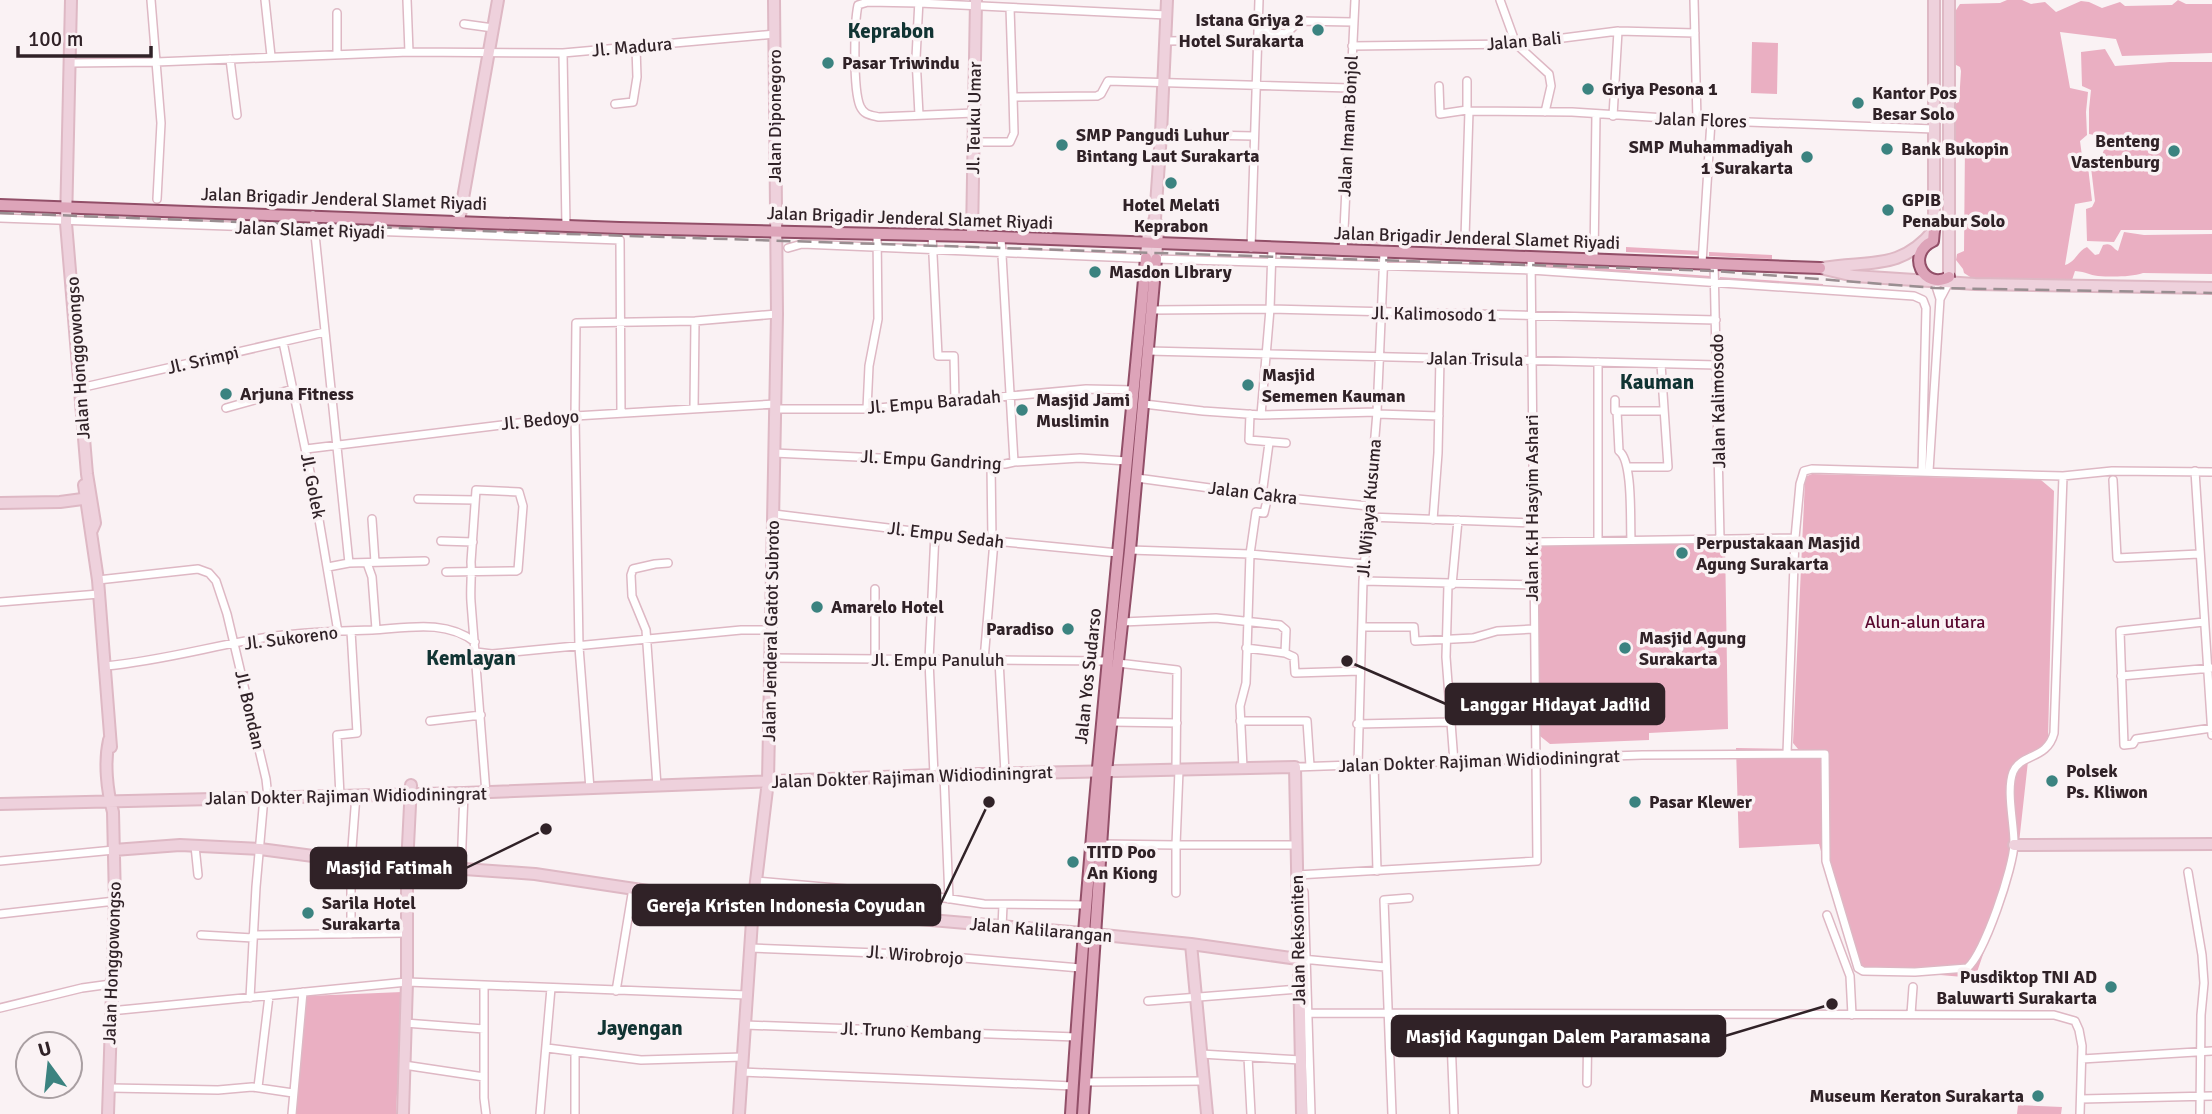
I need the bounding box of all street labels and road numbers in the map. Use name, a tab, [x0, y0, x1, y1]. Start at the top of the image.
street label: Jalan Bali	[1486, 27, 1562, 55]
street label: Jl. Madura	[591, 33, 673, 61]
street label: Jalan Diponegoro	[764, 49, 786, 183]
street label: Jalan Imam Bonjol	[1333, 55, 1363, 197]
street label: Jl. Teuku Umar	[962, 61, 986, 175]
street label: Jalan Flores	[1655, 107, 1747, 133]
street label: Jalan Brigadir Jenderal Slamet Riyadi	[201, 183, 487, 215]
street label: Jalan Brigadir Jenderal Slamet Riyadi	[767, 202, 1053, 234]
street label: Jalan Slamet Riyadi	[235, 216, 385, 244]
street label: Jalan Brigadir Jenderal Slamet Riyadi	[1334, 222, 1620, 254]
street label: Jalan Honggowongso	[61, 276, 95, 440]
street label: Jl. Kalimosodo 1	[1371, 302, 1497, 326]
street label: Jalan Kalimosodo	[1706, 333, 1730, 469]
street label: Jl. Srimpi	[165, 341, 241, 379]
street label: Jalan Trisula	[1426, 347, 1524, 371]
street label: Jl. Empu Baradah	[866, 385, 1002, 419]
street label: Jl. Bedoyo	[500, 405, 580, 435]
street label: Jalan K.H Hasyim Ashari	[1521, 414, 1543, 602]
street label: Jl. Wijaya Kusuma	[1352, 438, 1386, 578]
street label: Jl. Empu Gandring	[860, 445, 1002, 475]
street label: Jl. Golek	[296, 451, 330, 521]
street label: Jalan Cakra	[1207, 477, 1299, 509]
street label: Jl. Empu Sedah	[886, 517, 1006, 553]
street label: Jalan Jenderal Gatot Subroto	[758, 520, 784, 742]
street label: Jalan Yos Sudarso	[1070, 607, 1106, 745]
street label: Jl. Sukoreno	[243, 621, 339, 655]
street label: Jl. Empu Panuluh	[871, 649, 1005, 671]
street label: Jl. Bondan	[230, 668, 270, 752]
street label: Jalan Dokter Rajiman Widiodiningrat	[1338, 745, 1620, 777]
street label: Jalan Dokter Rajiman Widiodiningrat	[771, 761, 1053, 793]
street label: Jalan Dokter Rajiman Widiodiningrat	[205, 783, 487, 809]
street label: Jalan Reksoniten	[1286, 875, 1310, 1005]
street label: Jalan Honggowongso	[98, 881, 126, 1045]
street label: Jalan Kalilarangan	[969, 913, 1113, 947]
street label: Jl. Wirobrojo	[866, 941, 964, 969]
street label: Jl. Truno Kembang	[840, 1018, 982, 1044]

